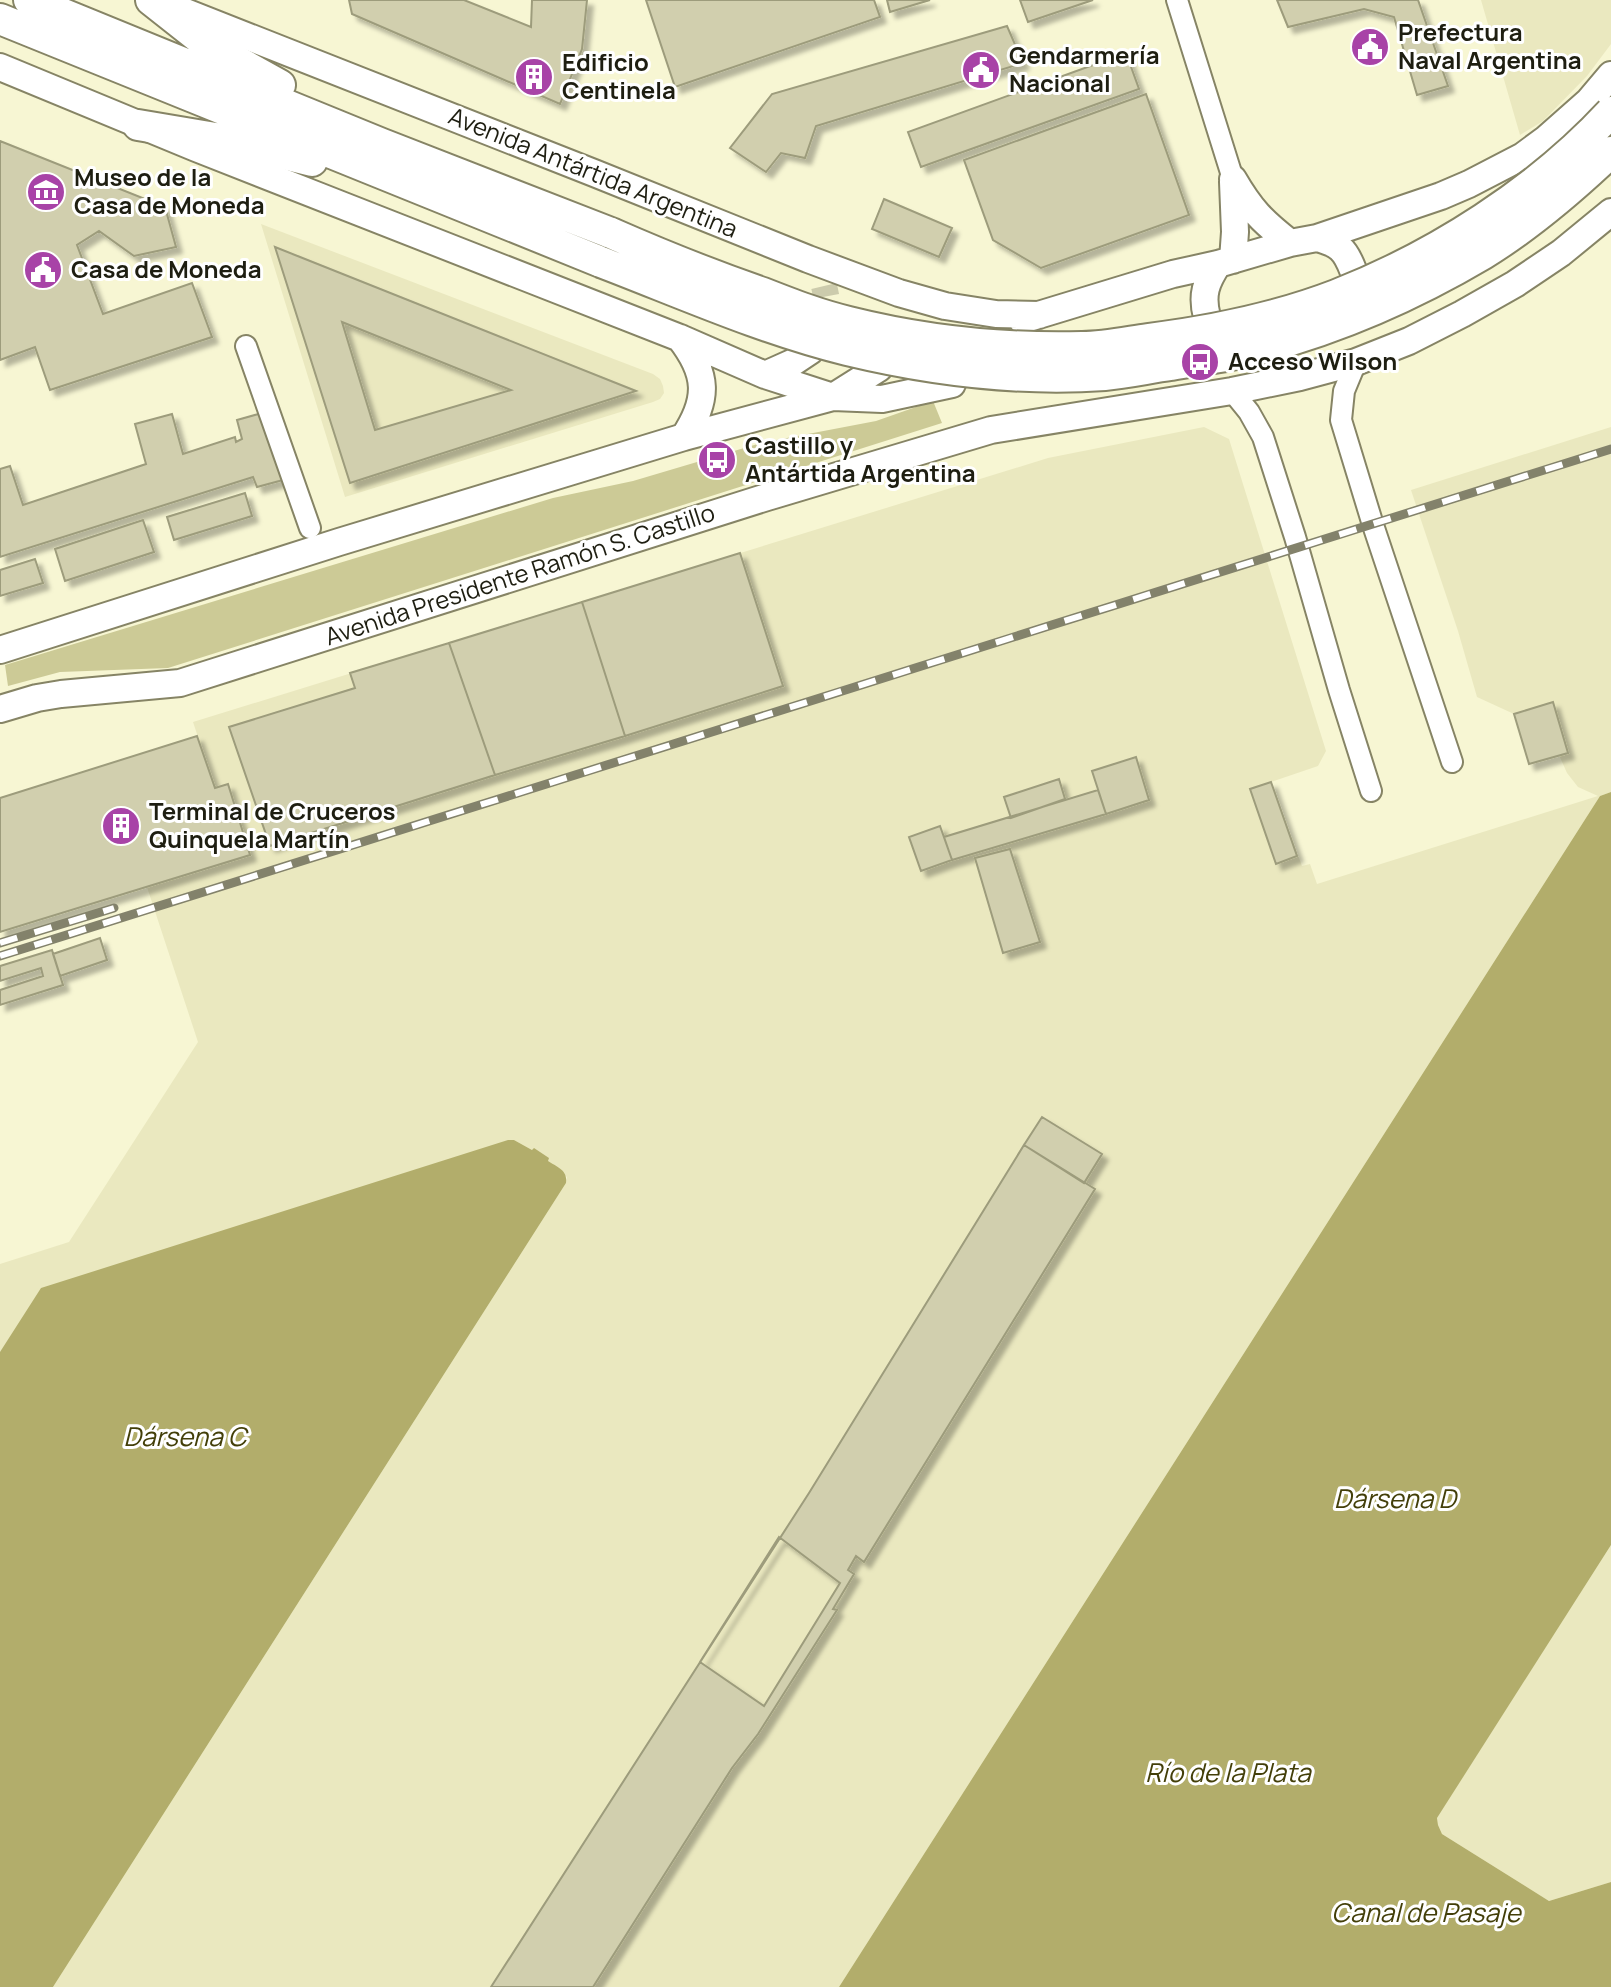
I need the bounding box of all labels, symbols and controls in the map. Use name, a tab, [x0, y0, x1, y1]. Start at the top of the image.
place label: Prefectura Naval Argentina	[1398, 15, 1582, 76]
public building icon: Prefectura Naval Argentina	[1349, 26, 1391, 68]
place label: Gendarmería Nacional	[1009, 38, 1160, 99]
place label: Edificio Centinela	[562, 45, 676, 106]
public building icon: Gendarmería Nacional	[960, 49, 1002, 91]
building icon: Edificio Centinela	[513, 56, 555, 98]
street label: Avenida Antártida Argentina	[444, 98, 743, 245]
place label: Museo de la Casa de Moneda	[74, 160, 264, 221]
museum icon: Museo de la Casa de Moneda	[25, 171, 67, 213]
public building icon: Casa de Moneda	[22, 249, 64, 291]
place label: Casa de Moneda	[71, 252, 261, 285]
bus stop icon: Acceso Wilson	[1179, 341, 1221, 383]
place label: Acceso Wilson	[1228, 344, 1397, 377]
place label: Castillo y Antártida Argentina	[745, 428, 976, 489]
bus stop icon: Castillo y Antártida Argentina	[696, 439, 738, 481]
street label: Avenida Presidente Ramón S. Castillo	[320, 495, 719, 652]
place label: Terminal de Cruceros Quinquela Martín	[149, 794, 395, 855]
building icon: Terminal de Cruceros Quinquela Martín	[100, 805, 142, 847]
water label: Dársena C	[124, 1418, 249, 1454]
water label: Dársena D	[1334, 1480, 1458, 1516]
water label: Río de la Plata	[1145, 1754, 1312, 1790]
water label: Canal de Pasaje	[1331, 1894, 1522, 1930]

